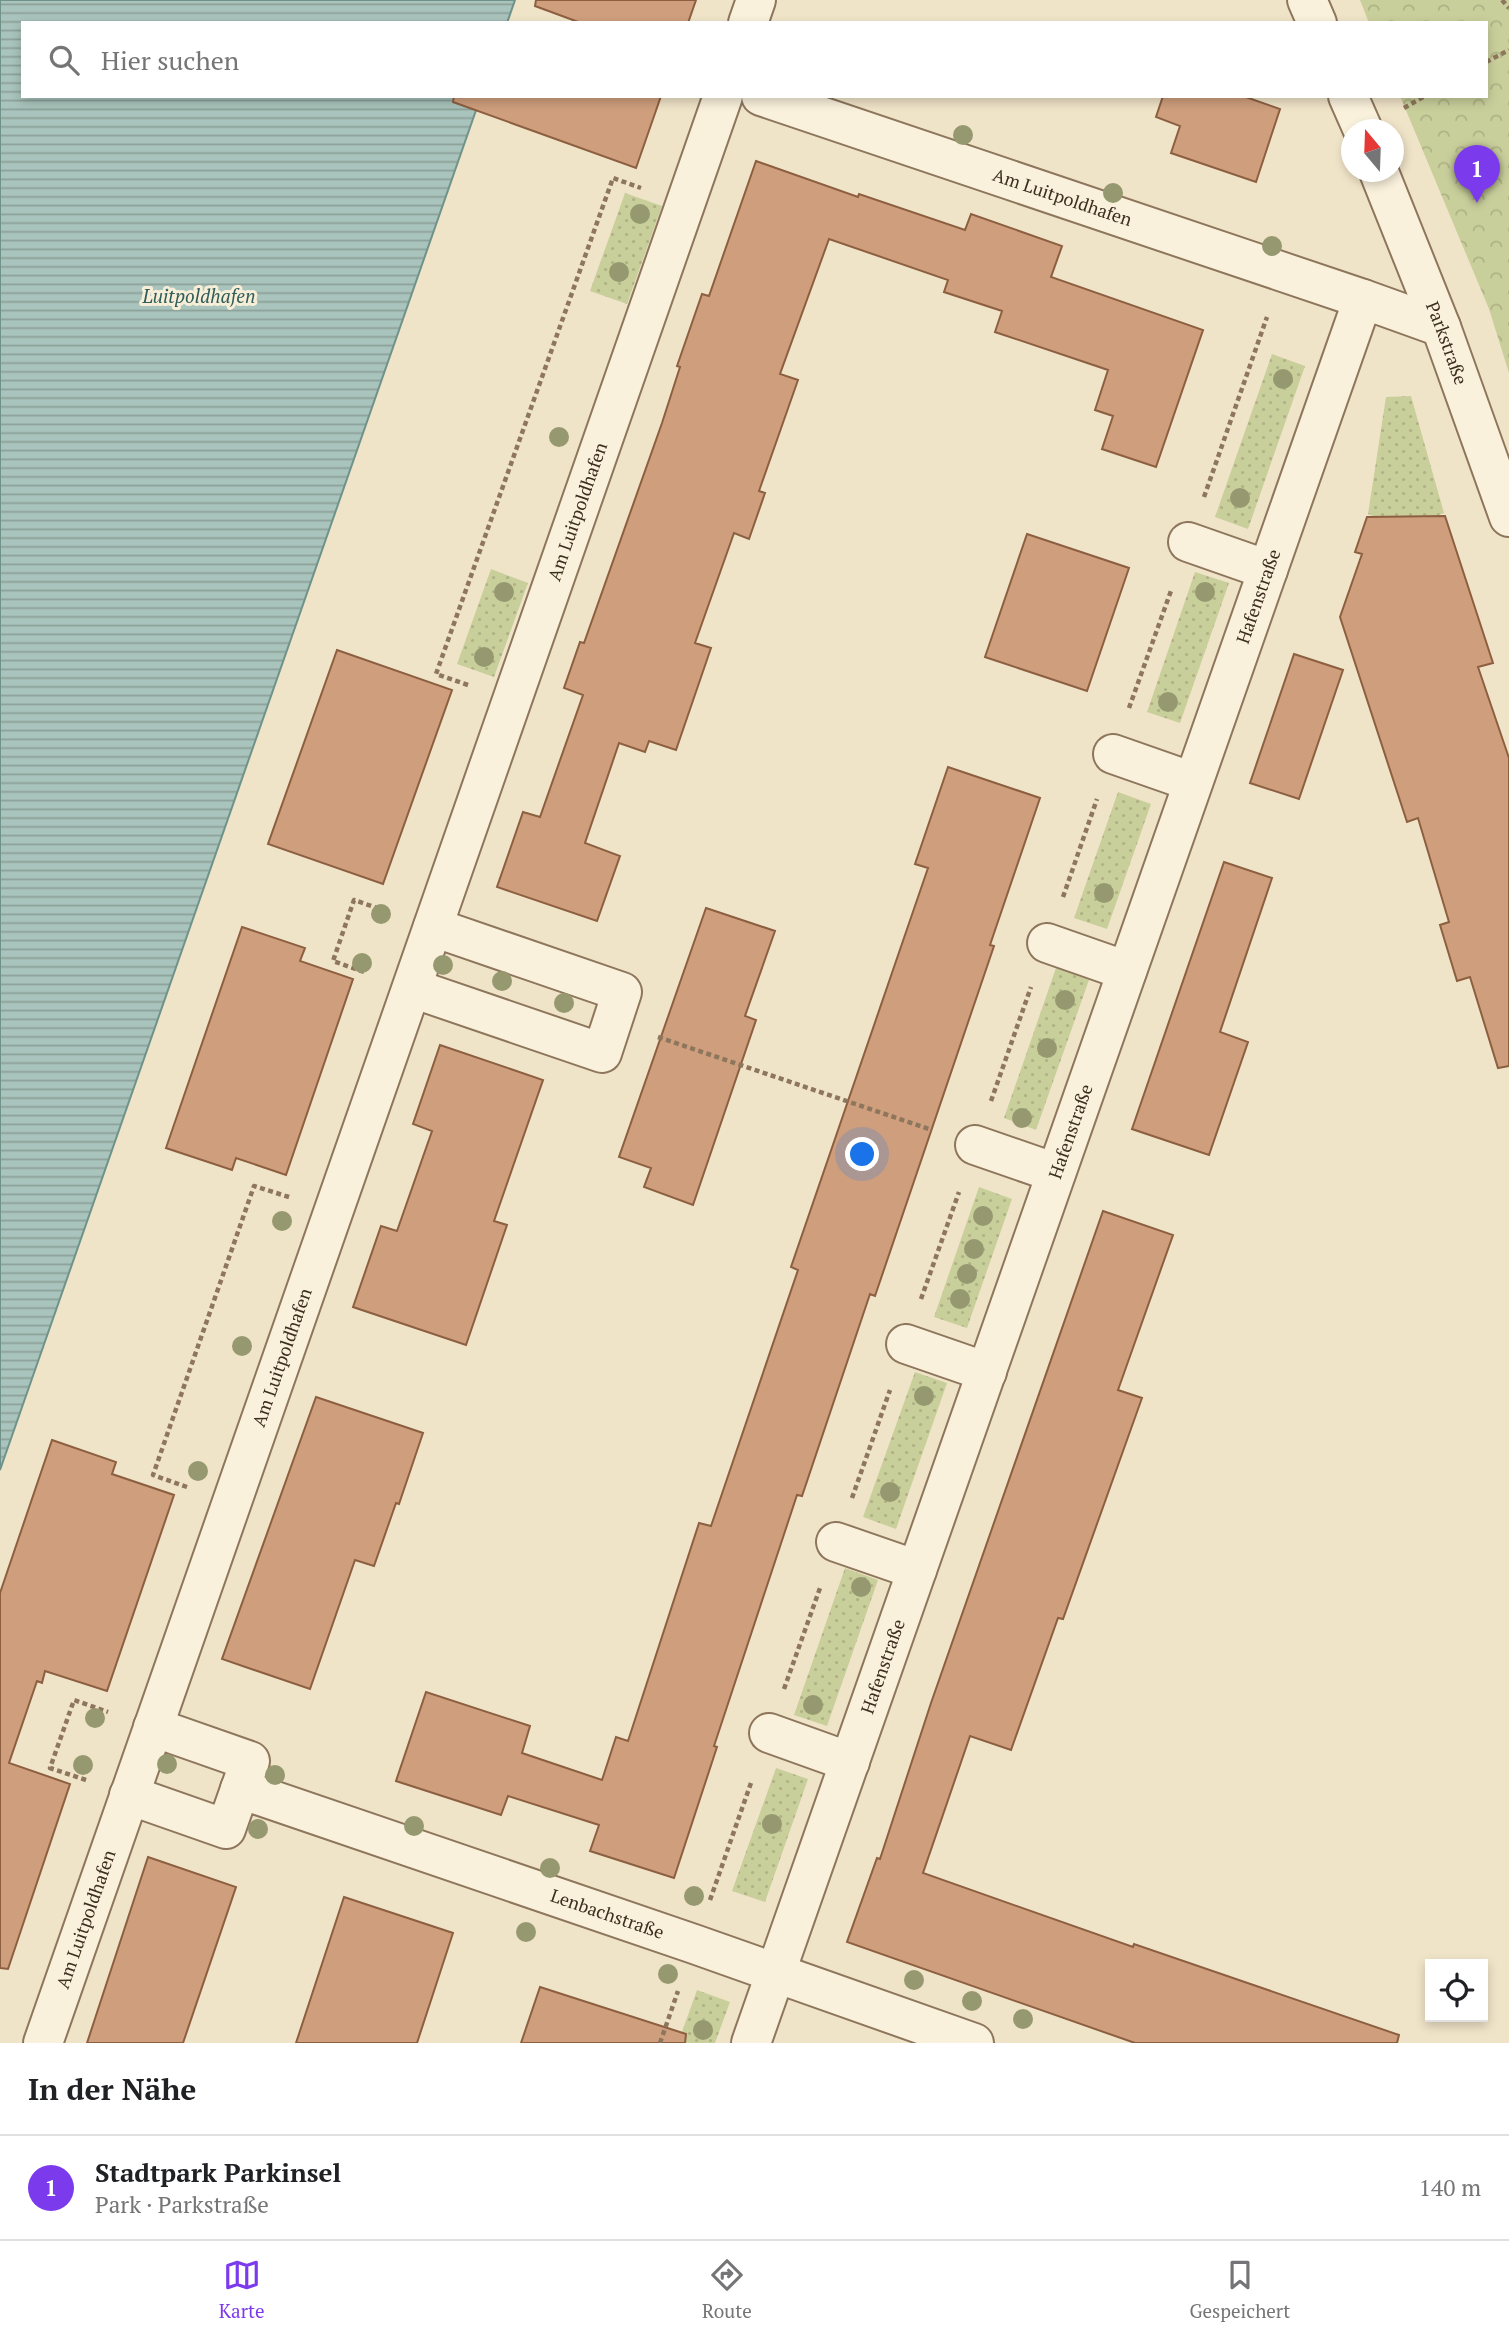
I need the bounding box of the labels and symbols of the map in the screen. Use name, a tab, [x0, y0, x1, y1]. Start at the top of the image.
north arrow	[1341, 119, 1404, 182]
pin: 1	[1454, 145, 1500, 203]
street label: Am Luitpoldhafen	[990, 162, 1136, 231]
water label: Luitpoldhafen	[142, 283, 255, 308]
street label: Parkstraße	[1421, 298, 1474, 388]
street label: Am Luitpoldhafen	[542, 438, 612, 584]
street label: Hafenstraße	[1230, 546, 1285, 647]
street label: Hafenstraße	[1042, 1081, 1098, 1182]
your location	[845, 1137, 879, 1171]
street label: Am Luitpoldhafen	[246, 1284, 317, 1430]
street label: Hafenstraße	[854, 1616, 910, 1717]
street label: Am Luitpoldhafen	[50, 1846, 121, 1992]
street label: Lenbachstraße	[548, 1883, 667, 1944]

